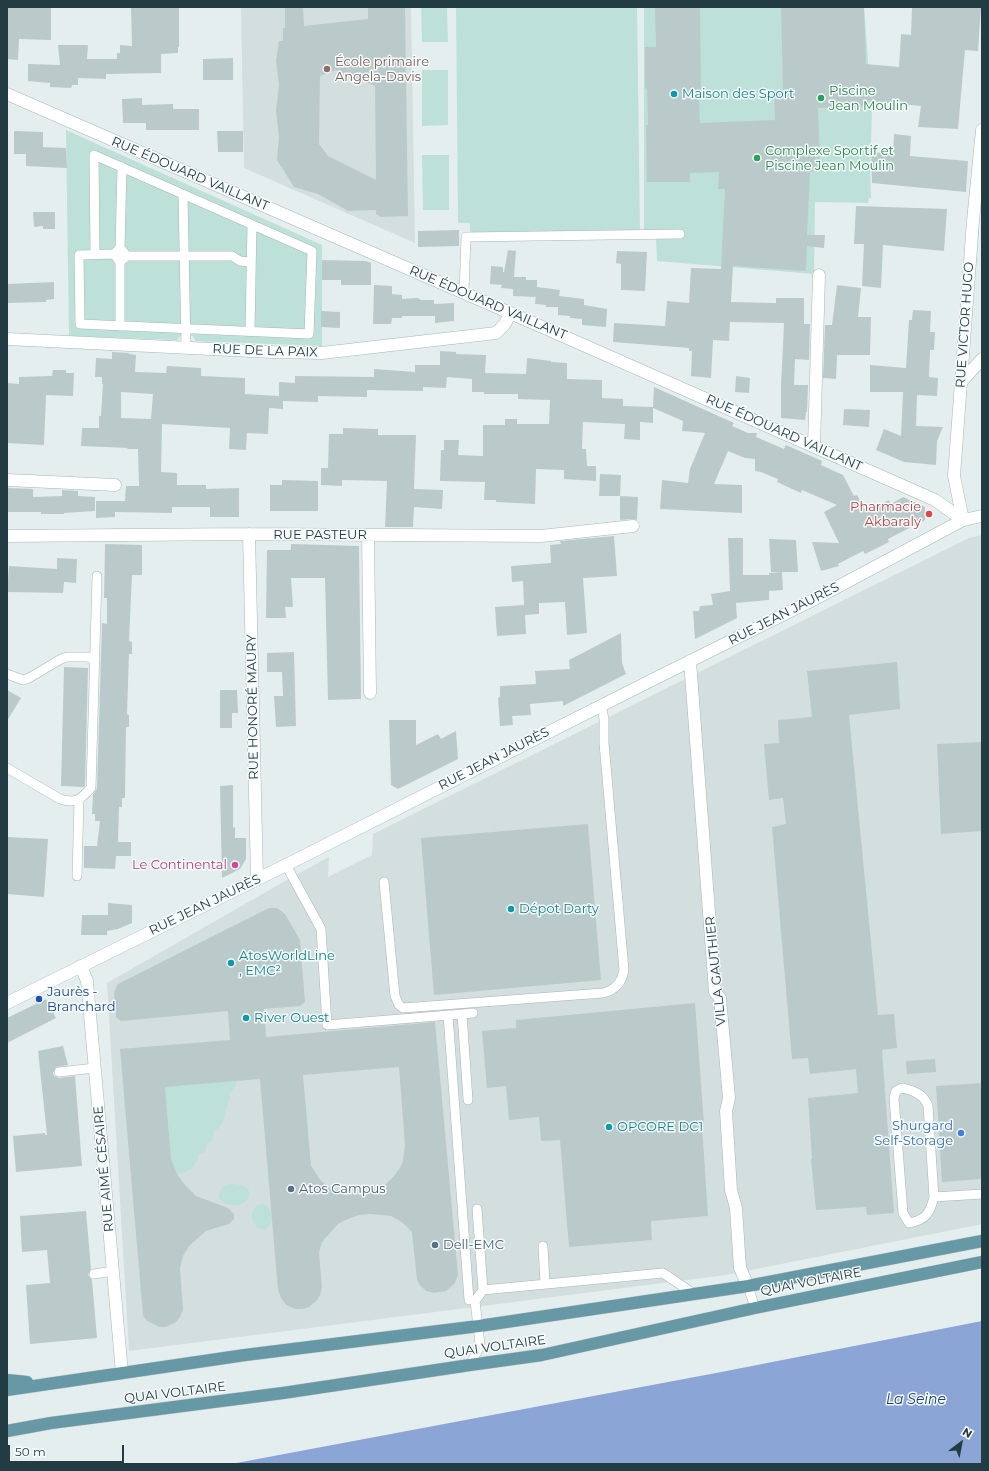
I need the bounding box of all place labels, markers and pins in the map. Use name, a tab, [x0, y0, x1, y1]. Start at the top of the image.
place label: École primaire Angela-Davis	[335, 54, 429, 85]
marker: École primaire Angela-Davis	[322, 64, 332, 74]
place label: Piscine Jean Moulin	[829, 83, 908, 114]
place label: Maison des Sport	[682, 86, 794, 102]
marker: Maison des Sport	[669, 89, 679, 99]
marker: Piscine Jean Moulin	[816, 93, 826, 103]
place label: Complexe Sportif et Piscine Jean Moulin	[765, 143, 894, 174]
marker: Complexe Sportif et Piscine Jean Moulin	[752, 153, 762, 163]
place label: Pharmacie Akbaraly	[850, 499, 921, 530]
marker: Pharmacie Akbaraly	[924, 509, 934, 519]
place label: Le Continental	[132, 857, 227, 873]
marker: Le Continental	[230, 860, 240, 870]
place label: Dépot Darty	[519, 901, 599, 917]
marker: Dépot Darty	[506, 904, 516, 914]
place label: AtosWorldLine , EMC²	[239, 948, 335, 979]
marker: AtosWorldLine , EMC²	[226, 958, 236, 968]
place label: Jaurès - Branchard	[47, 984, 115, 1015]
marker: Jaurès - Branchard	[34, 994, 44, 1004]
place label: River Ouest	[254, 1010, 329, 1026]
marker: River Ouest	[241, 1013, 251, 1023]
place label: Shurgard Self-Storage	[874, 1118, 953, 1149]
place label: OPCORE DC1	[617, 1119, 703, 1135]
marker: OPCORE DC1	[604, 1122, 614, 1132]
marker: Shurgard Self-Storage	[956, 1128, 966, 1138]
place label: Atos Campus	[299, 1181, 386, 1197]
marker: Atos Campus	[286, 1184, 296, 1194]
place label: Dell-EMC	[443, 1237, 504, 1253]
marker: Dell-EMC	[430, 1240, 440, 1250]

